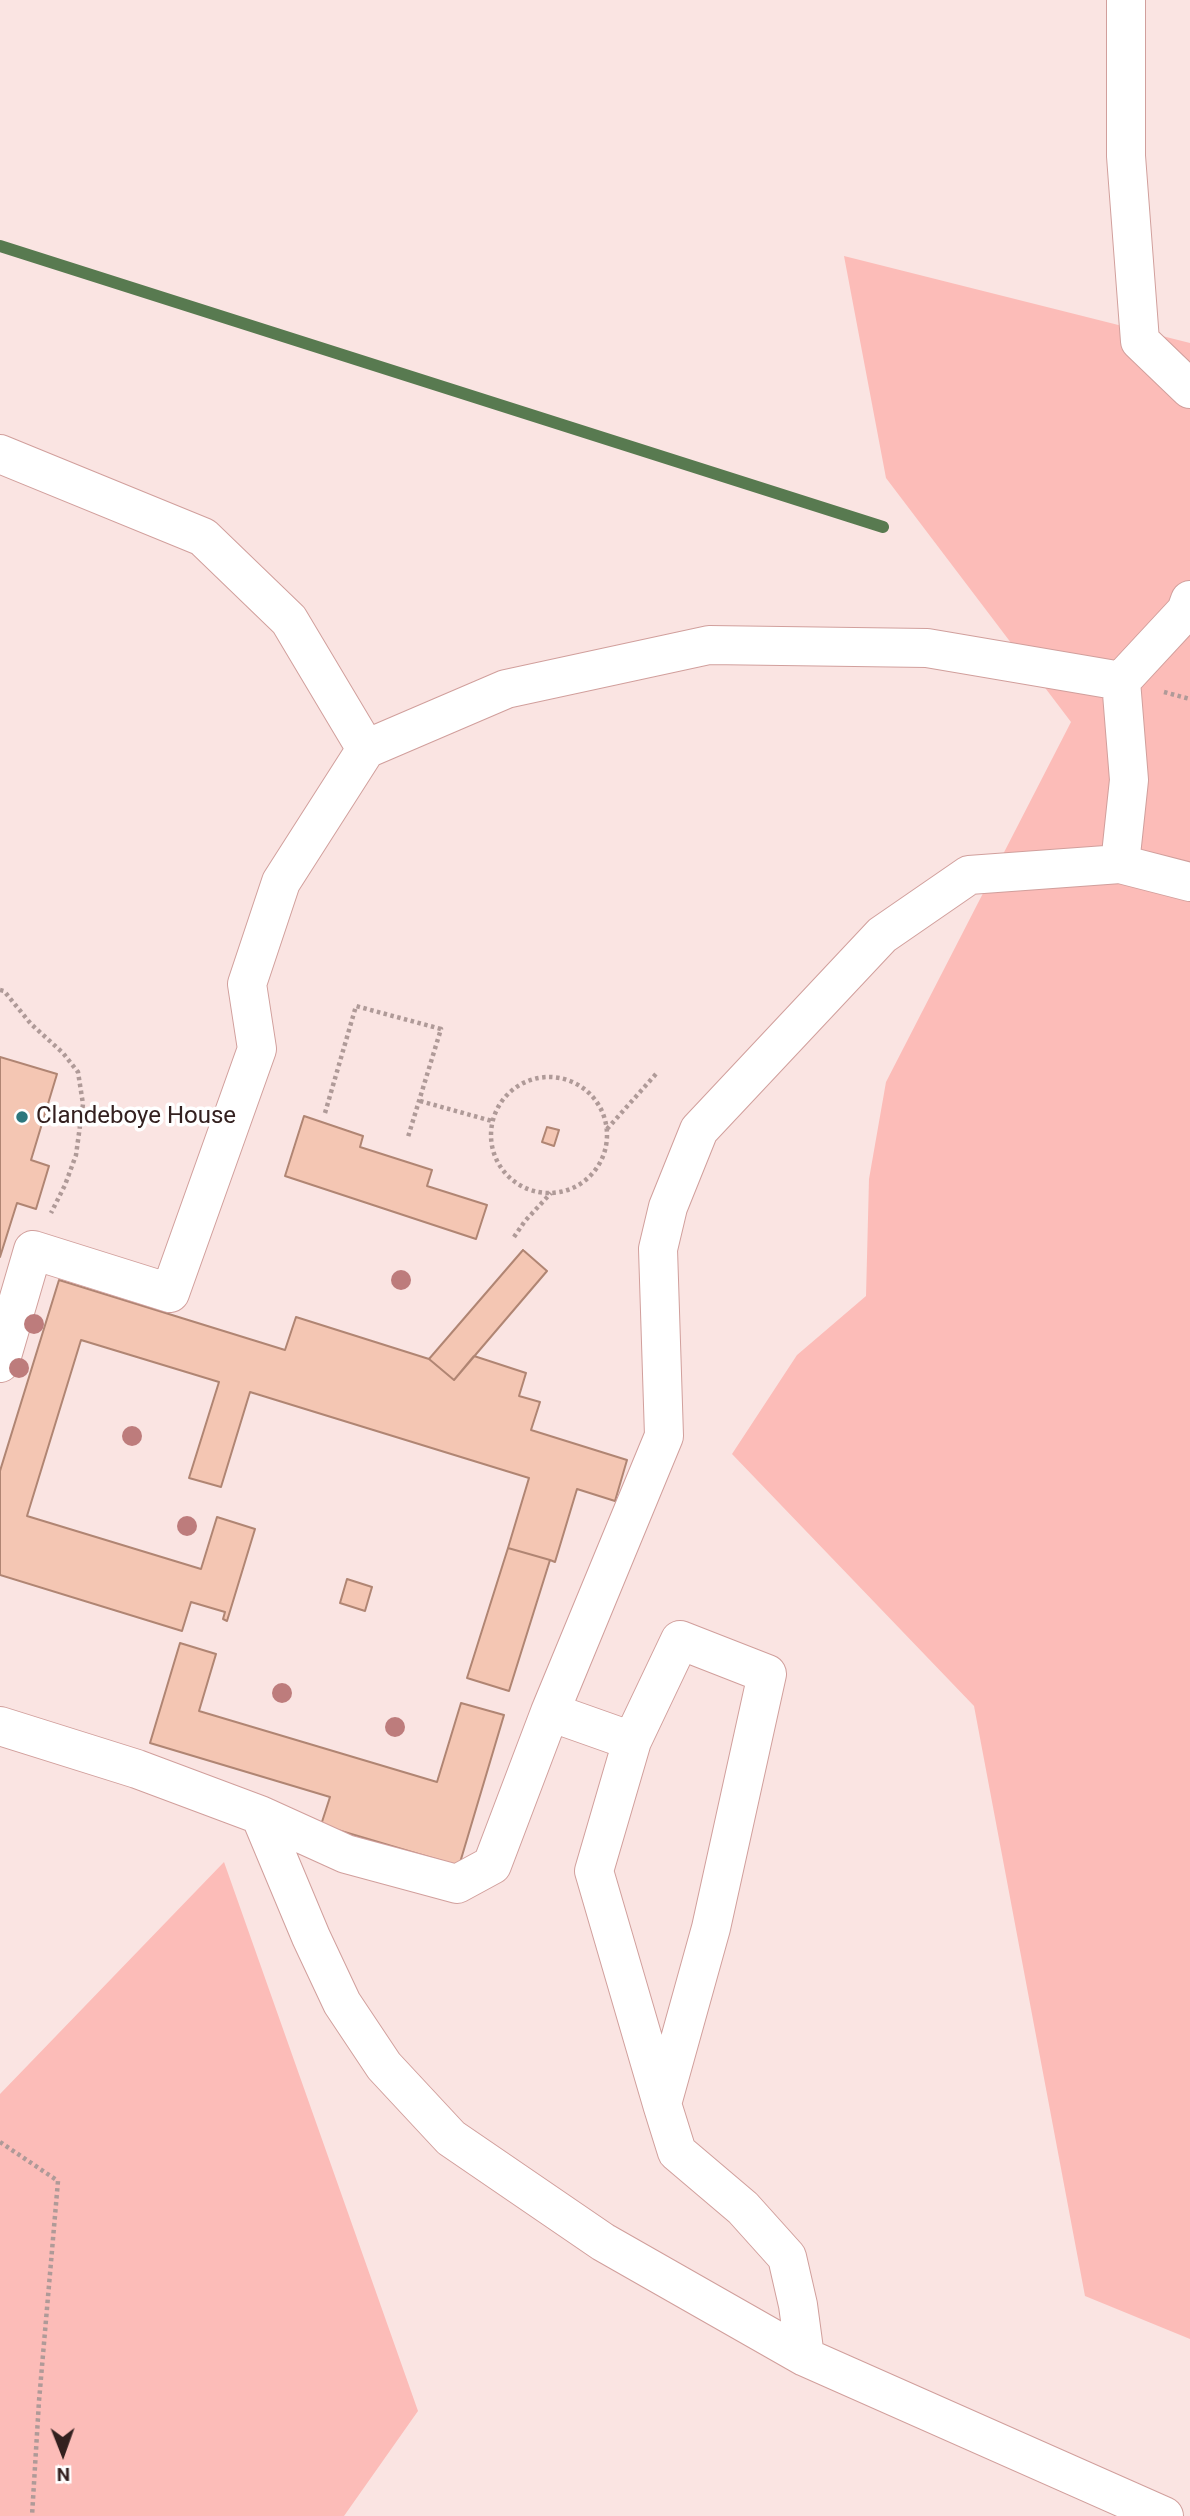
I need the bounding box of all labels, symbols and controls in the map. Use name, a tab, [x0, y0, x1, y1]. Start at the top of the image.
place label: Clandeboye House	[36, 1103, 236, 1131]
marker: Clandeboye House	[14, 1109, 30, 1125]
north arrow	[28, 2418, 98, 2488]
text: N	[56, 2463, 70, 2486]

